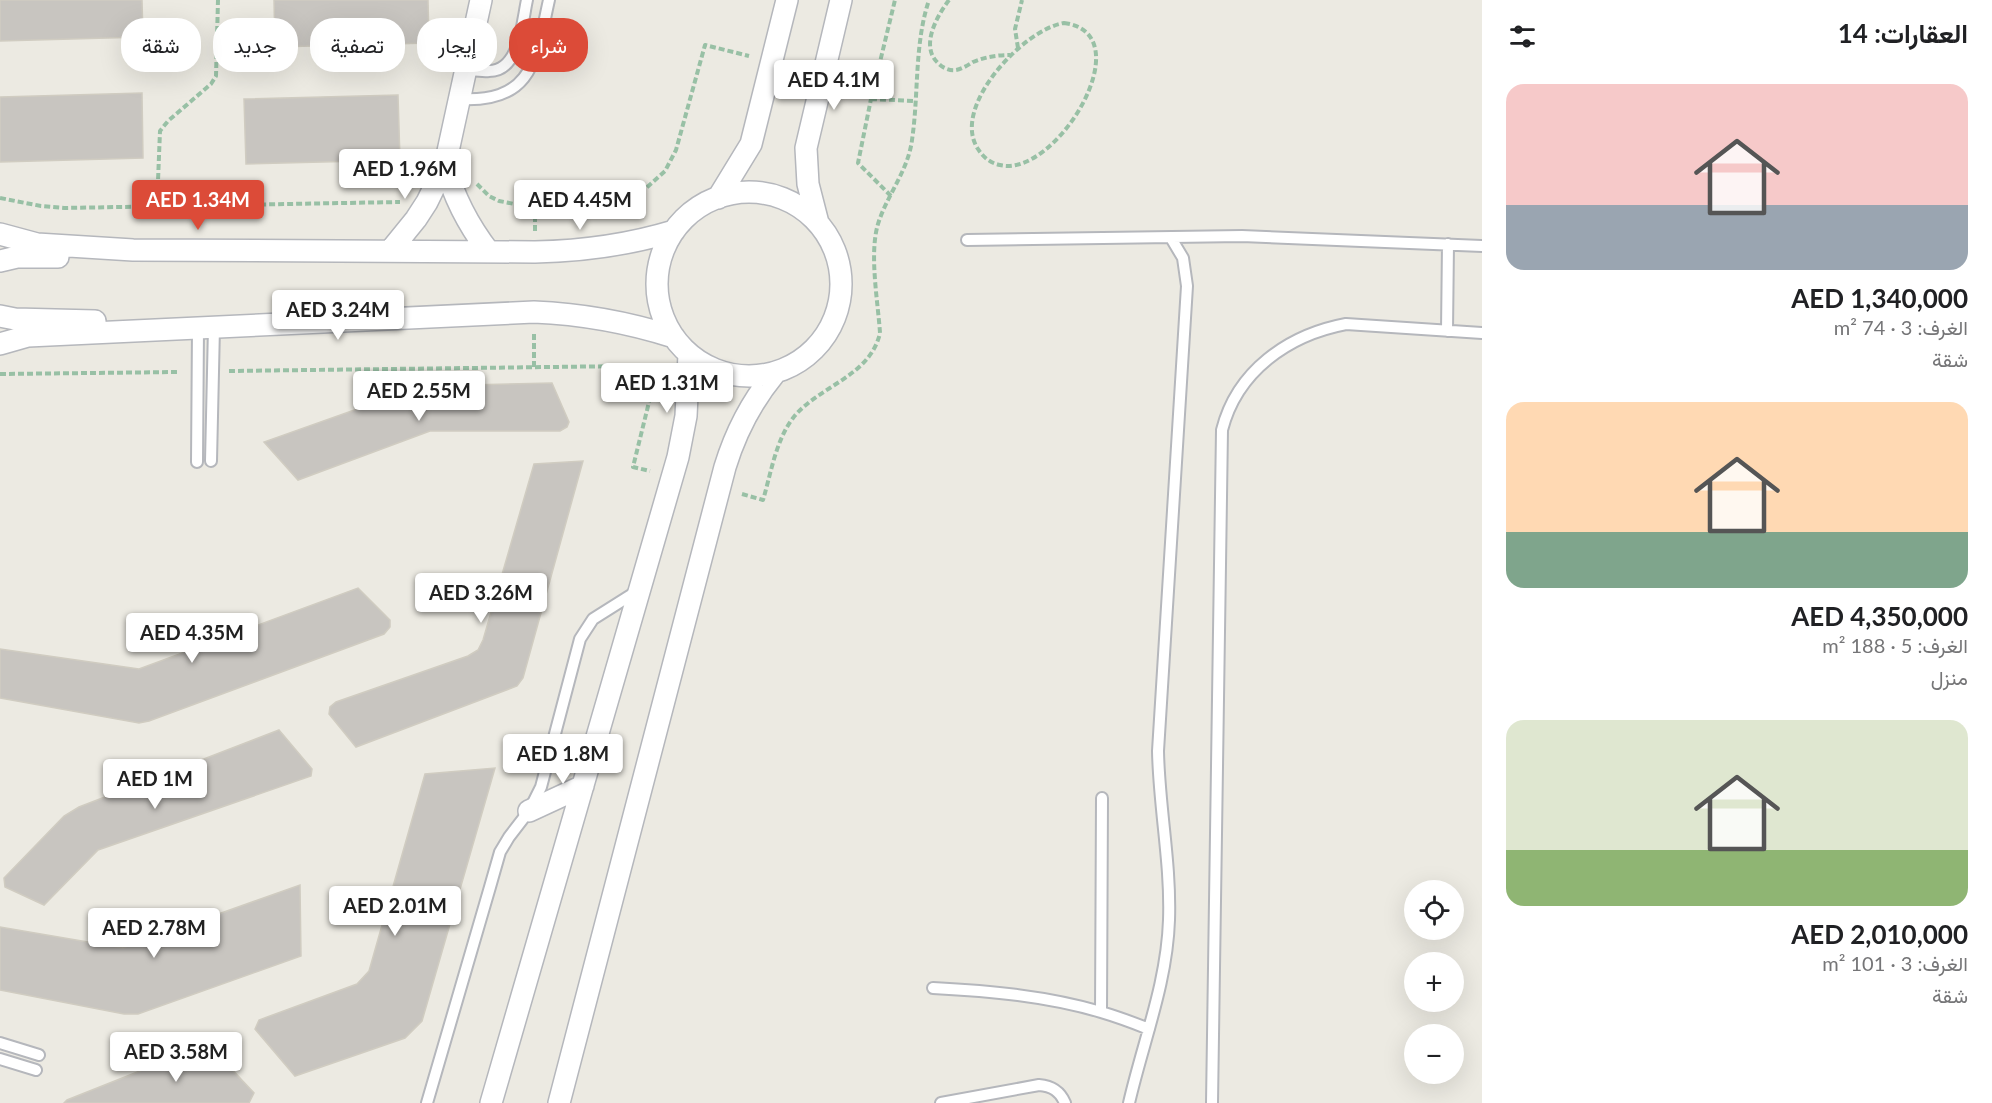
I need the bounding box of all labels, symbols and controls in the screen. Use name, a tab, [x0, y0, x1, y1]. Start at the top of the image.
text: العقارات: 14	[1838, 17, 1968, 49]
chip: شقة	[121, 18, 201, 72]
chip: جديد	[213, 18, 298, 72]
chip: تصفية	[310, 18, 405, 72]
chip: إيجار	[417, 18, 497, 72]
chip: شراء	[509, 18, 588, 72]
icon: filters	[1506, 20, 1539, 53]
pin: AED 4.1M	[772, 60, 896, 111]
text: AED 4.1M	[788, 67, 880, 91]
icon: home	[1683, 123, 1791, 231]
pin: AED 1.96M	[336, 149, 474, 200]
text: AED 1.96M	[353, 156, 457, 180]
pin: AED 1.34M	[129, 180, 267, 231]
pin: AED 4.45M	[511, 180, 649, 231]
text: AED 1.34M	[146, 187, 250, 211]
text: AED 4.45M	[528, 187, 632, 211]
text: AED 1,340,000	[1791, 282, 1968, 314]
pin: AED 3.24M	[269, 290, 407, 341]
text: AED 3.24M	[286, 297, 390, 321]
text: الغرف: 3 · 74 m²	[1834, 315, 1968, 339]
text: شقة	[1932, 347, 1968, 371]
pin: AED 1.31M	[598, 363, 736, 414]
text: AED 1.31M	[615, 370, 719, 394]
pin: AED 2.55M	[350, 371, 488, 422]
text: AED 2.55M	[367, 378, 471, 402]
icon: home	[1683, 441, 1791, 549]
pin: AED 3.26M	[412, 573, 550, 624]
text: AED 3.26M	[429, 580, 533, 604]
text: AED 4,350,000	[1791, 600, 1968, 632]
pin: AED 4.35M	[123, 613, 261, 664]
text: AED 4.35M	[140, 620, 244, 644]
text: الغرف: 5 · 188 m²	[1822, 633, 1968, 657]
text: منزل	[1931, 665, 1968, 689]
pin: AED 1.8M	[501, 734, 625, 785]
text: AED 1.8M	[517, 741, 609, 765]
pin: AED 1M	[106, 759, 204, 810]
icon: home	[1683, 759, 1791, 867]
text: AED 1M	[117, 766, 193, 790]
map controls	[1404, 880, 1464, 1084]
button: locate	[1404, 880, 1464, 940]
pin: AED 2.01M	[326, 886, 464, 937]
text: AED 2.01M	[343, 893, 447, 917]
pin: AED 2.78M	[85, 908, 223, 959]
text: AED 2.78M	[102, 915, 206, 939]
text: AED 2,010,000	[1791, 918, 1968, 950]
text: الغرف: 3 · 101 m²	[1822, 951, 1968, 975]
button: +	[1404, 952, 1464, 1012]
text: شقة	[1932, 983, 1968, 1007]
button: −	[1404, 1024, 1464, 1084]
pin: AED 3.58M	[107, 1032, 245, 1083]
text: AED 3.58M	[124, 1039, 228, 1063]

